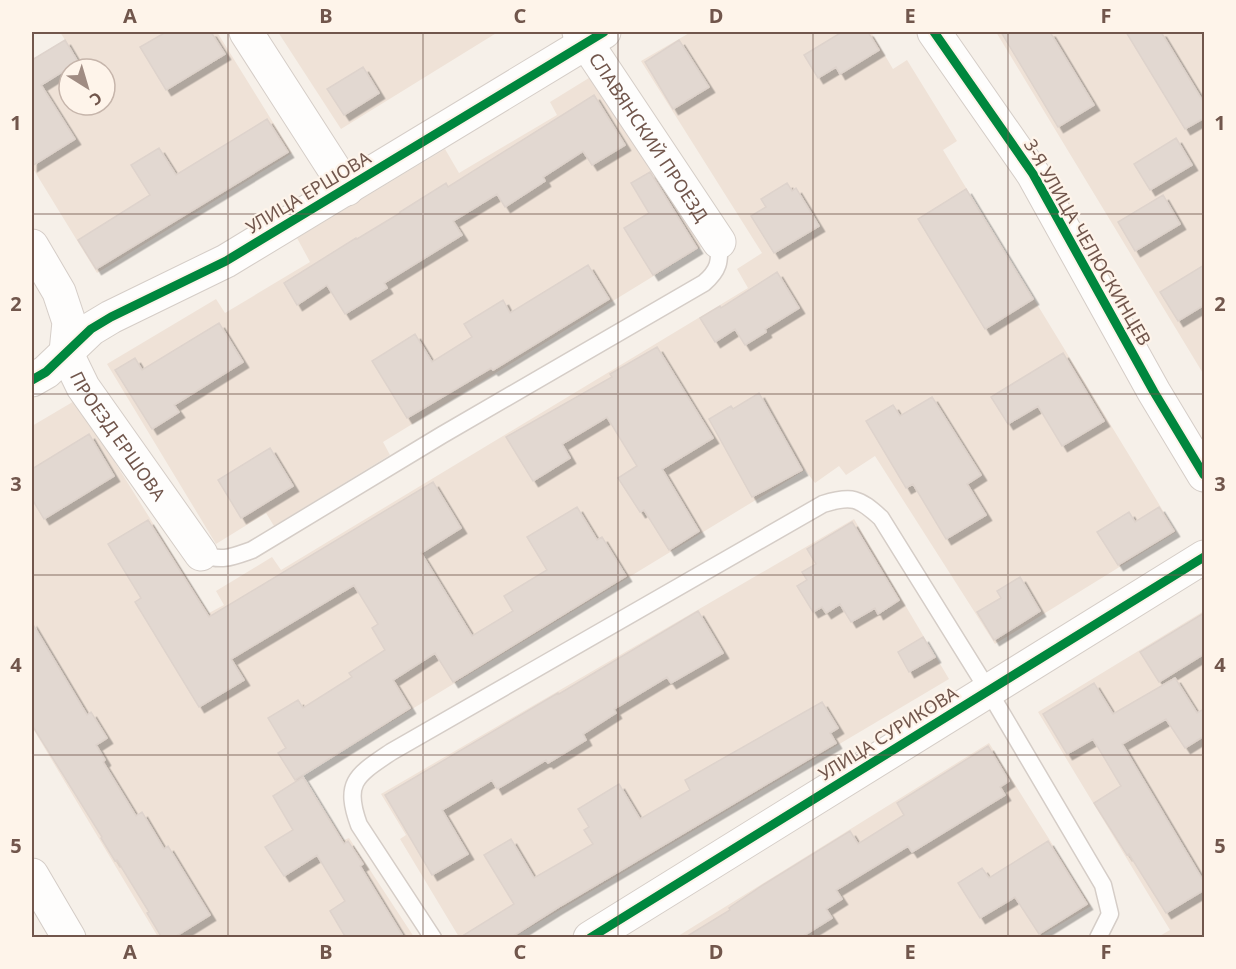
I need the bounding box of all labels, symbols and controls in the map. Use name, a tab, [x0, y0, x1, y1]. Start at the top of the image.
text: A	[123, 2, 137, 29]
text: B	[319, 2, 333, 29]
text: C	[514, 2, 527, 29]
text: D	[709, 2, 723, 29]
text: E	[904, 2, 916, 29]
text: F	[1101, 2, 1111, 29]
street label: СЛАВЯНСКИЙ ПРОЕЗД	[584, 48, 714, 226]
north arrow	[57, 57, 117, 117]
text: С	[85, 87, 107, 111]
text: 1	[10, 109, 22, 136]
text: 1	[1214, 109, 1226, 136]
street label: 3-Я УЛИЦА ЧЕЛЮСКИНЦЕВ	[1019, 134, 1157, 350]
street label: УЛИЦА ЕРШОВА	[241, 145, 375, 239]
text: 2	[10, 290, 22, 317]
text: 2	[1214, 290, 1226, 317]
street label: ПРОЕЗД ЕРШОВА	[65, 367, 172, 506]
text: 3	[10, 470, 22, 497]
text: 3	[1214, 470, 1226, 497]
text: 4	[10, 651, 22, 678]
text: 4	[1214, 651, 1226, 678]
street label: УЛИЦА СУРИКОВА	[814, 680, 963, 786]
text: 5	[10, 832, 22, 859]
text: 5	[1214, 832, 1226, 859]
text: A	[123, 938, 137, 965]
text: B	[319, 938, 333, 965]
text: C	[514, 938, 527, 965]
text: D	[709, 938, 723, 965]
text: E	[904, 938, 916, 965]
text: F	[1101, 938, 1111, 965]

